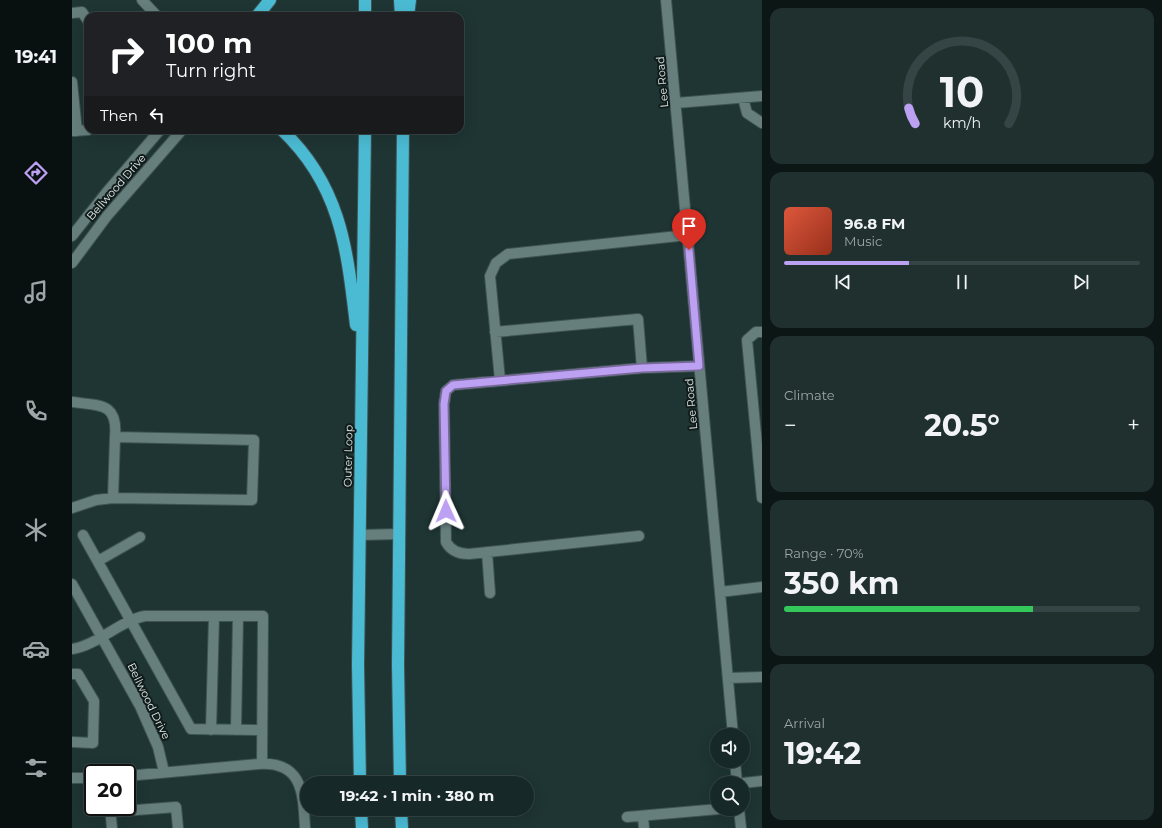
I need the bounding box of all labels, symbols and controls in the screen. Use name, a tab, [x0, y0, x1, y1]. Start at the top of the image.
text: 100 m	[166, 26, 252, 60]
icon: right	[100, 28, 152, 80]
text: 19:41	[15, 46, 57, 68]
street label: Lee Road	[653, 56, 671, 108]
text: Turn right	[166, 60, 256, 82]
text: 10	[940, 67, 984, 117]
icon: left	[146, 104, 168, 126]
text: Then	[100, 106, 138, 125]
text: km/h	[943, 114, 981, 132]
street label: Bellwood Drive	[83, 151, 149, 223]
icon: directions	[22, 159, 50, 187]
pin	[672, 209, 706, 250]
text: 96.8 FM	[844, 214, 905, 233]
icon: arrive	[678, 215, 700, 237]
text: Music	[844, 233, 882, 249]
icon: previous	[832, 271, 854, 293]
icon: pause	[951, 271, 973, 293]
icon: next	[1070, 271, 1092, 293]
icon: music	[22, 278, 50, 306]
street label: Lee Road	[682, 378, 700, 430]
text: Climate	[784, 387, 835, 403]
icon: phone	[22, 397, 50, 425]
text: 20.5°	[924, 407, 1000, 444]
text: −	[784, 412, 797, 439]
text: +	[1127, 412, 1140, 439]
street label: Outer Loop	[340, 425, 356, 487]
position arrow	[425, 490, 467, 532]
icon: climate	[22, 516, 50, 544]
text: Range · 70%	[784, 545, 863, 561]
text: 350 km	[784, 565, 899, 602]
icon: car	[22, 635, 50, 663]
street label: Bellwood Drive	[124, 660, 174, 742]
text: Arrival	[784, 715, 825, 731]
map controls	[710, 728, 750, 816]
button: sound	[710, 728, 750, 768]
text: 19:42	[784, 735, 861, 772]
icon: filters	[22, 754, 50, 782]
speed limit sign: 20	[84, 764, 136, 816]
button: search	[710, 776, 750, 816]
text: 19:42 · 1 min · 380 m	[340, 786, 494, 805]

